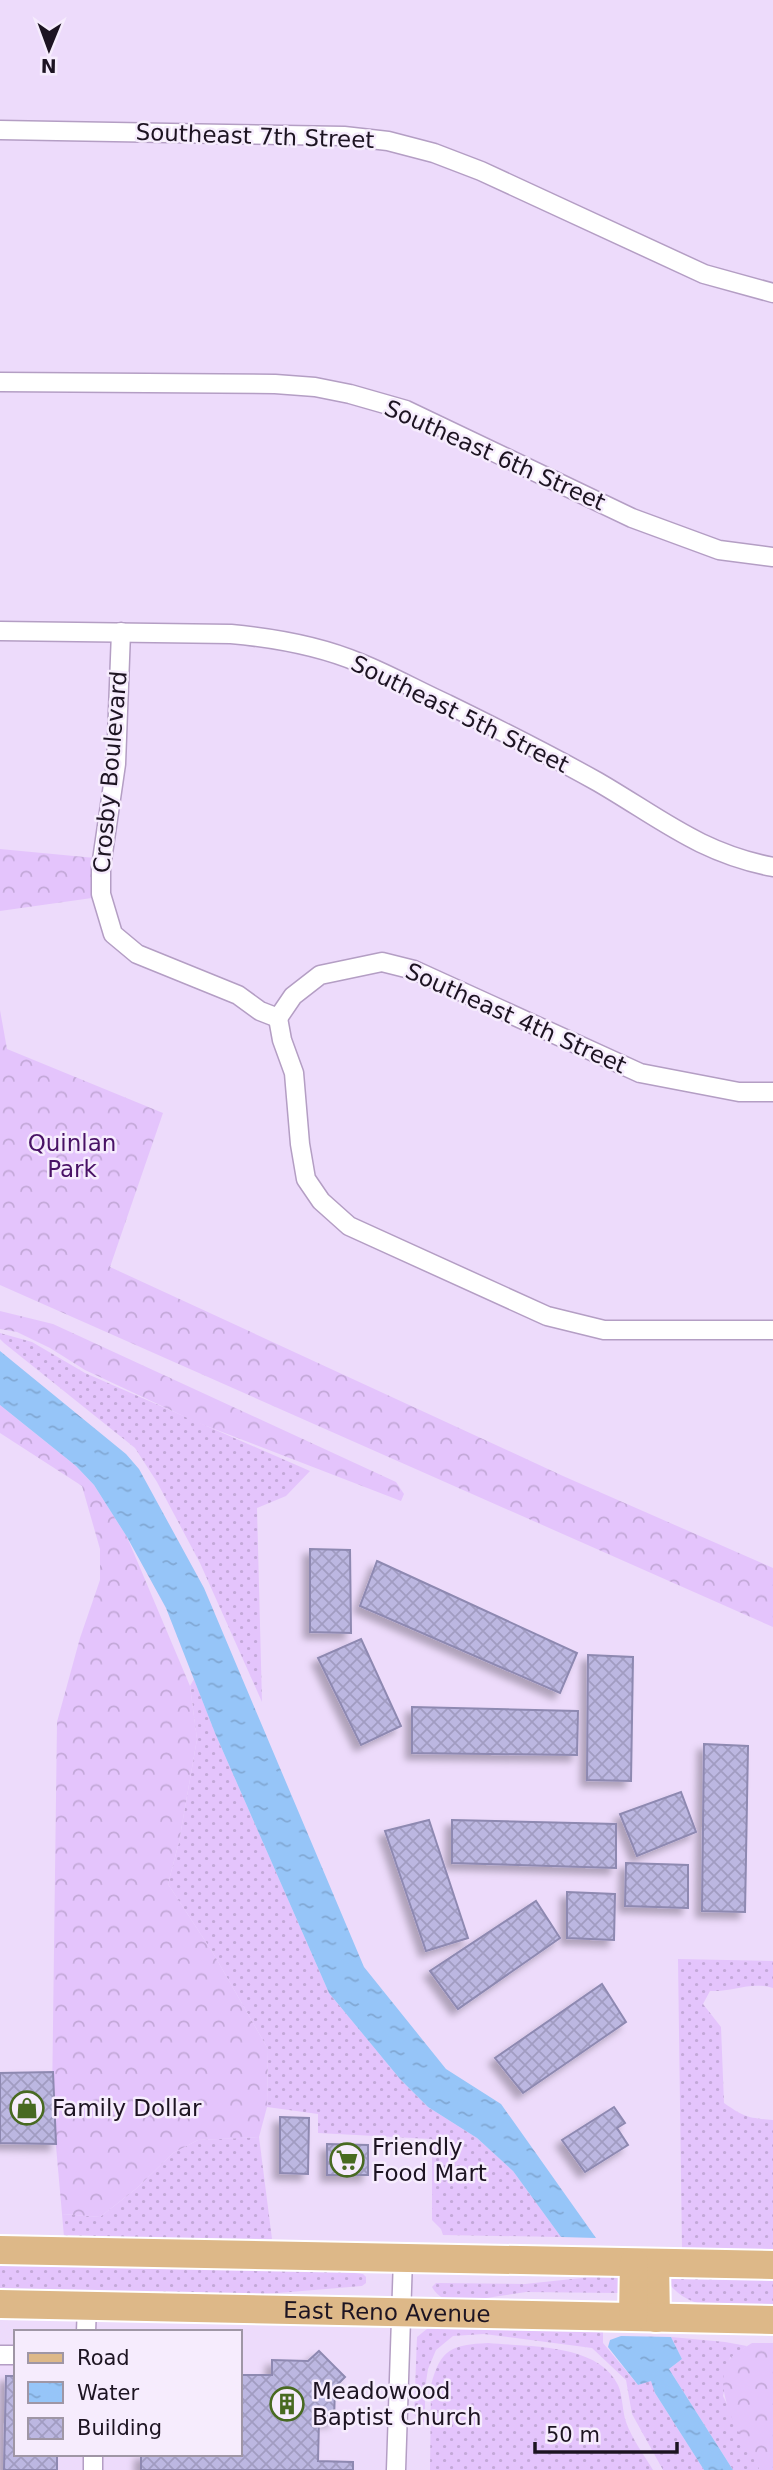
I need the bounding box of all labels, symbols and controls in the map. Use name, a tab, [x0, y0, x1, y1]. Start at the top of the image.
north arrow	[14, 14, 84, 84]
text: N	[41, 55, 57, 77]
street label: Southeast 7th Street	[135, 119, 375, 153]
street label: Southeast 6th Street	[381, 395, 609, 515]
street label: Southeast 5th Street	[347, 650, 573, 778]
street label: Crosby Boulevard	[88, 670, 132, 874]
street label: Southeast 4th Street	[402, 958, 630, 1078]
park label: Quinlan Park	[28, 1130, 116, 1182]
shop icon: Family Dollar	[8, 2089, 46, 2127]
place label: Family Dollar	[52, 2095, 202, 2121]
place label: Friendly Food Mart	[372, 2134, 487, 2186]
supermarket icon: Friendly Food Mart	[328, 2141, 366, 2179]
street label: East Reno Avenue	[283, 2297, 491, 2327]
legend	[14, 2330, 242, 2456]
text: Road	[77, 2346, 130, 2370]
place label: Meadowood Baptist Church	[312, 2378, 482, 2430]
text: Water	[77, 2381, 139, 2405]
building icon: Meadowood Baptist Church	[268, 2385, 306, 2423]
scale bar	[535, 2410, 677, 2454]
text: Building	[77, 2416, 162, 2440]
text: 50 m	[546, 2423, 600, 2447]

